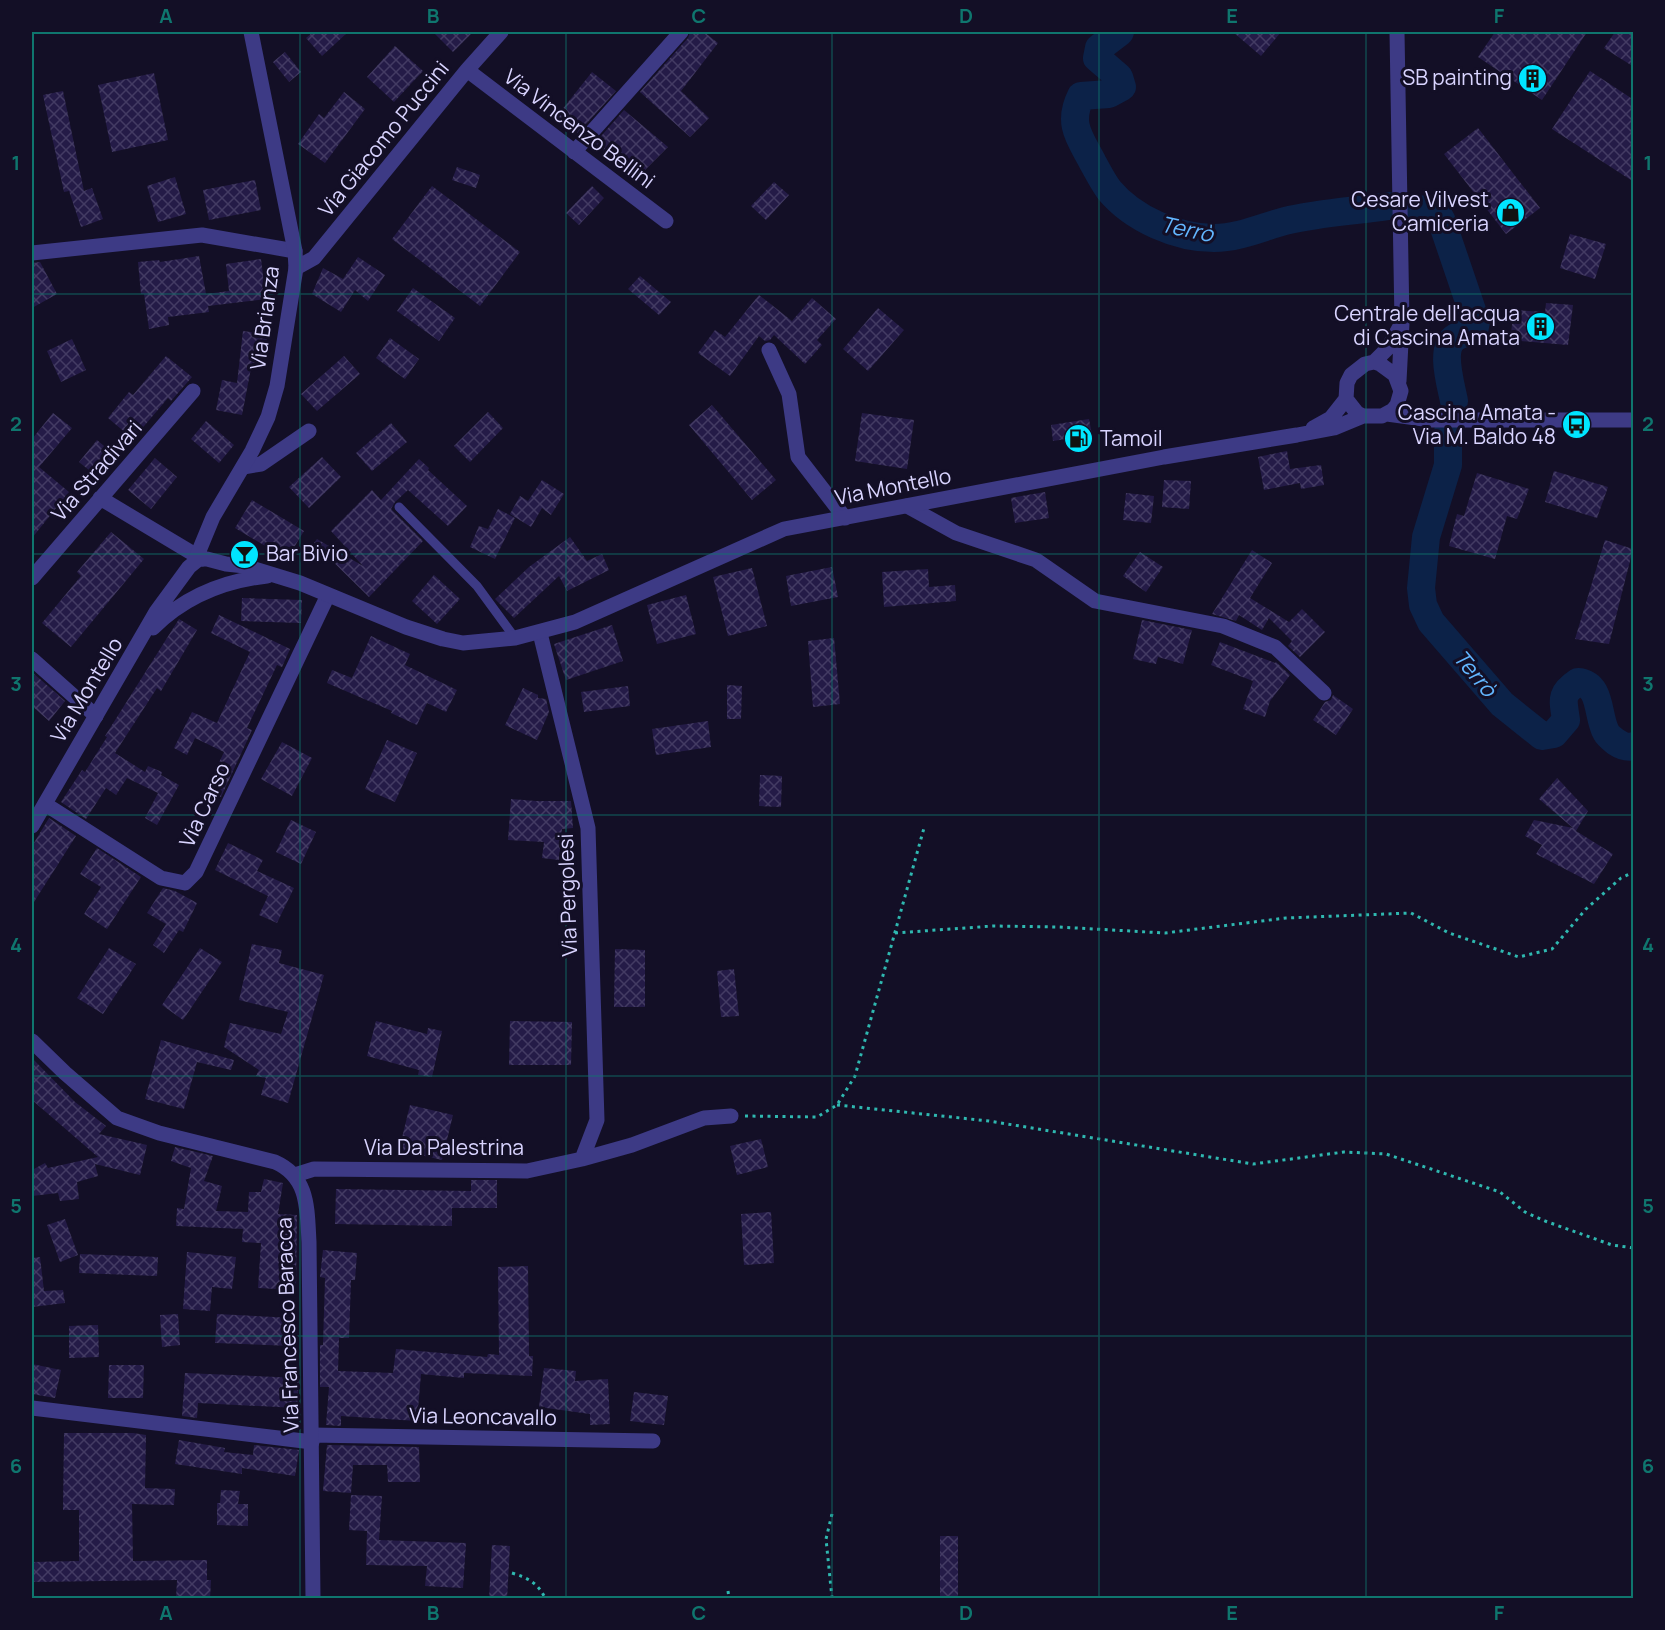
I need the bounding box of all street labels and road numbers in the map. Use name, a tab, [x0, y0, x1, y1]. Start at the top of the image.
street label: Via Giacomo Puccini	[312, 55, 455, 222]
street label: Via Vincenzo Bellini	[498, 62, 661, 194]
street label: Via Brianza	[243, 264, 285, 372]
street label: Via Stradivari	[45, 414, 148, 527]
street label: Via Montello	[832, 461, 953, 511]
street label: Via Montello	[44, 632, 129, 747]
street label: Via Carso	[172, 758, 236, 851]
street label: Via Pergolesi	[551, 833, 583, 957]
street label: Via Da Palestrina	[364, 1133, 524, 1161]
street label: Via Francesco Baracca	[269, 1217, 305, 1433]
street label: Via Leoncavallo	[409, 1401, 557, 1431]

